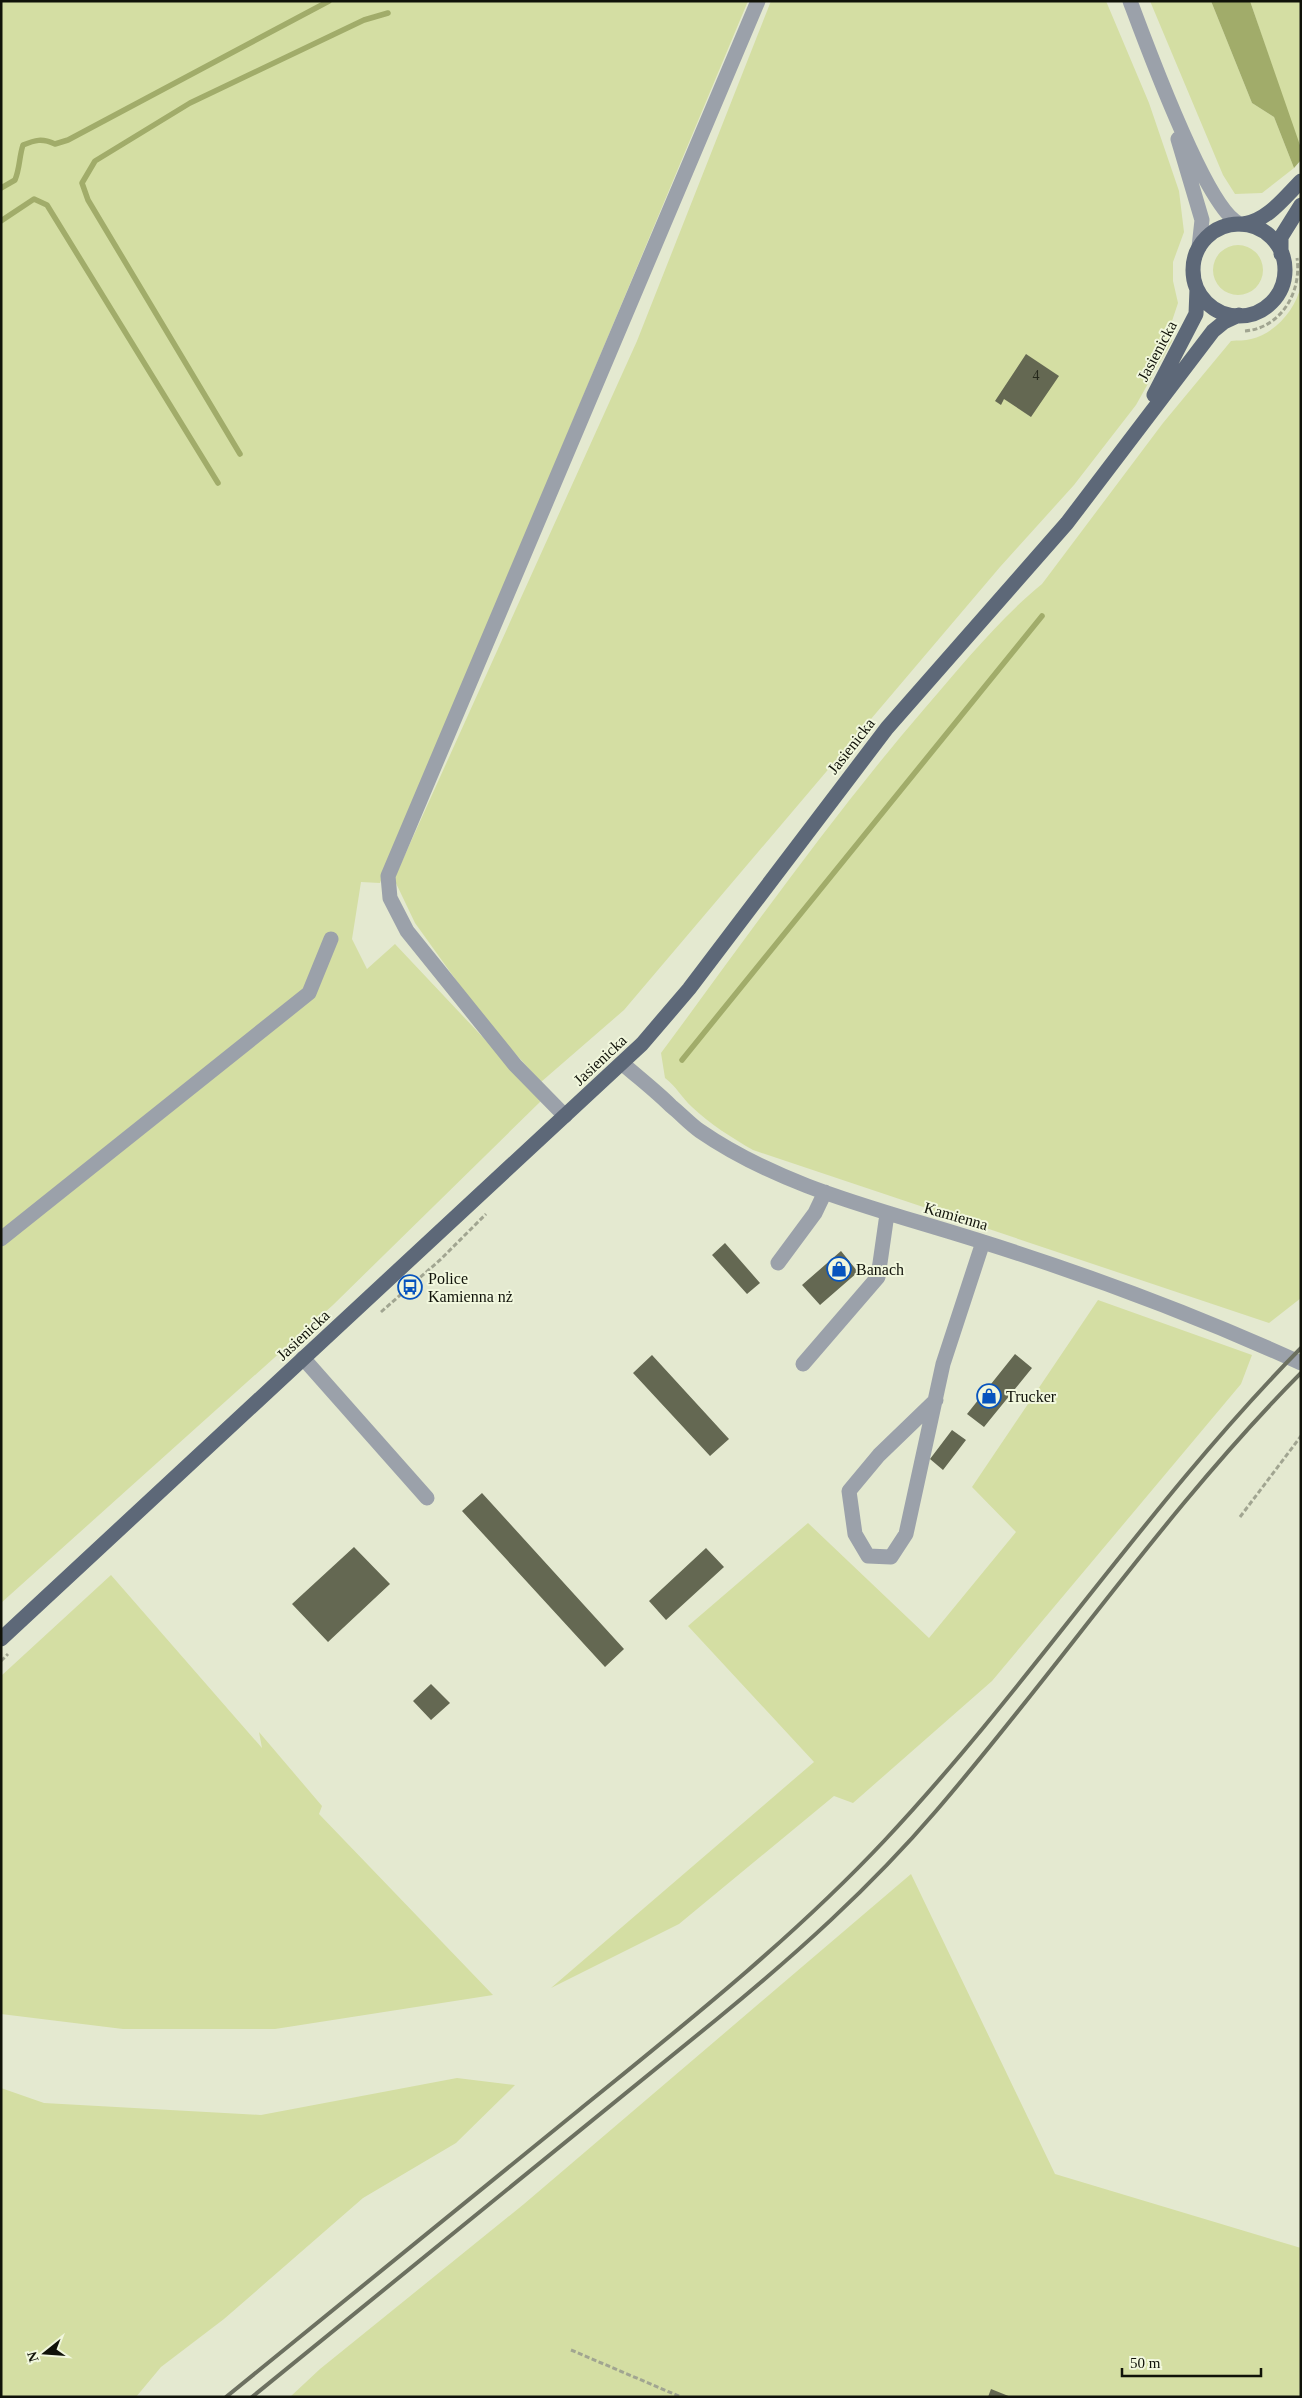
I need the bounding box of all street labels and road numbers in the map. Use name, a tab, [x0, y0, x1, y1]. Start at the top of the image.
street label: Jasienicka	[1134, 318, 1180, 384]
street label: Jasienicka	[824, 715, 878, 777]
street label: Jasienicka	[570, 1031, 630, 1089]
street label: Kamienna	[922, 1199, 990, 1233]
street label: Jasienicka	[273, 1306, 333, 1364]

